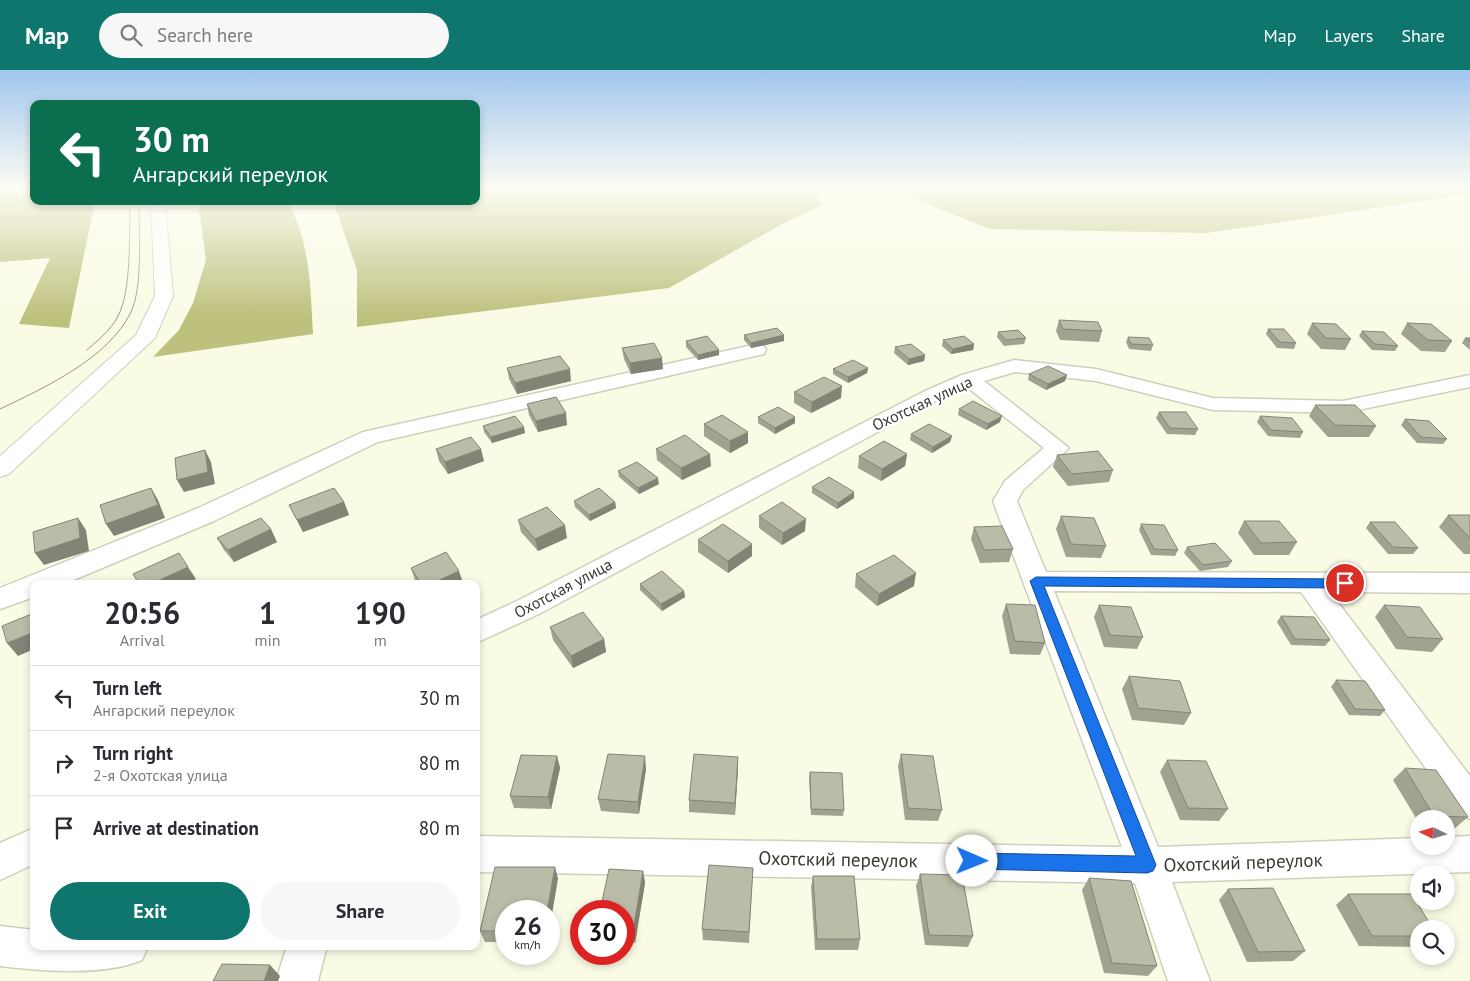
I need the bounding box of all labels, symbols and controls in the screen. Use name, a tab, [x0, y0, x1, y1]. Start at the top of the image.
search box	[99, 13, 449, 58]
text: Map	[25, 20, 69, 51]
icon: search	[117, 21, 145, 49]
text: Search here	[157, 23, 253, 47]
text: Map	[1264, 24, 1296, 47]
text: Layers	[1324, 24, 1373, 47]
text: Share	[1401, 24, 1445, 47]
text: 30 m	[133, 116, 210, 162]
icon: left	[50, 120, 115, 185]
text: Ангарский переулок	[133, 160, 328, 188]
street label: Охотская улица	[869, 371, 975, 435]
street label: Охотская улица	[511, 554, 615, 622]
pin	[1324, 562, 1366, 604]
icon: arrive	[1331, 569, 1359, 597]
text: 20:56	[104, 593, 180, 632]
text: 1	[259, 593, 276, 632]
text: 190	[355, 593, 406, 632]
text: Arrival	[120, 630, 165, 650]
text: min	[255, 630, 281, 650]
text: m	[374, 630, 387, 650]
text: Turn left	[93, 676, 162, 700]
icon: left	[50, 684, 78, 712]
text: 30 m	[419, 686, 460, 710]
text: Ангарский переулок	[93, 700, 235, 720]
text: Turn right	[93, 741, 173, 765]
icon: right	[50, 749, 78, 777]
text: 80 m	[419, 751, 460, 775]
text: 2-я Охотская улица	[93, 765, 228, 785]
north arrow	[1410, 810, 1455, 855]
map controls	[1410, 810, 1455, 965]
icon: arrive	[50, 814, 78, 842]
text: Arrive at destination	[93, 816, 259, 840]
text: 80 m	[419, 816, 460, 840]
position arrow	[945, 834, 997, 886]
street label: Охотский переулок	[758, 846, 918, 872]
street label: Охотский переулок	[1163, 847, 1323, 877]
button: sound	[1410, 865, 1455, 910]
button: Exit	[50, 882, 250, 940]
button: Share	[260, 882, 460, 940]
speed limit sign: 30	[570, 900, 635, 965]
text: 26	[513, 910, 542, 942]
button: search	[1410, 920, 1455, 965]
text: km/h	[514, 937, 541, 952]

